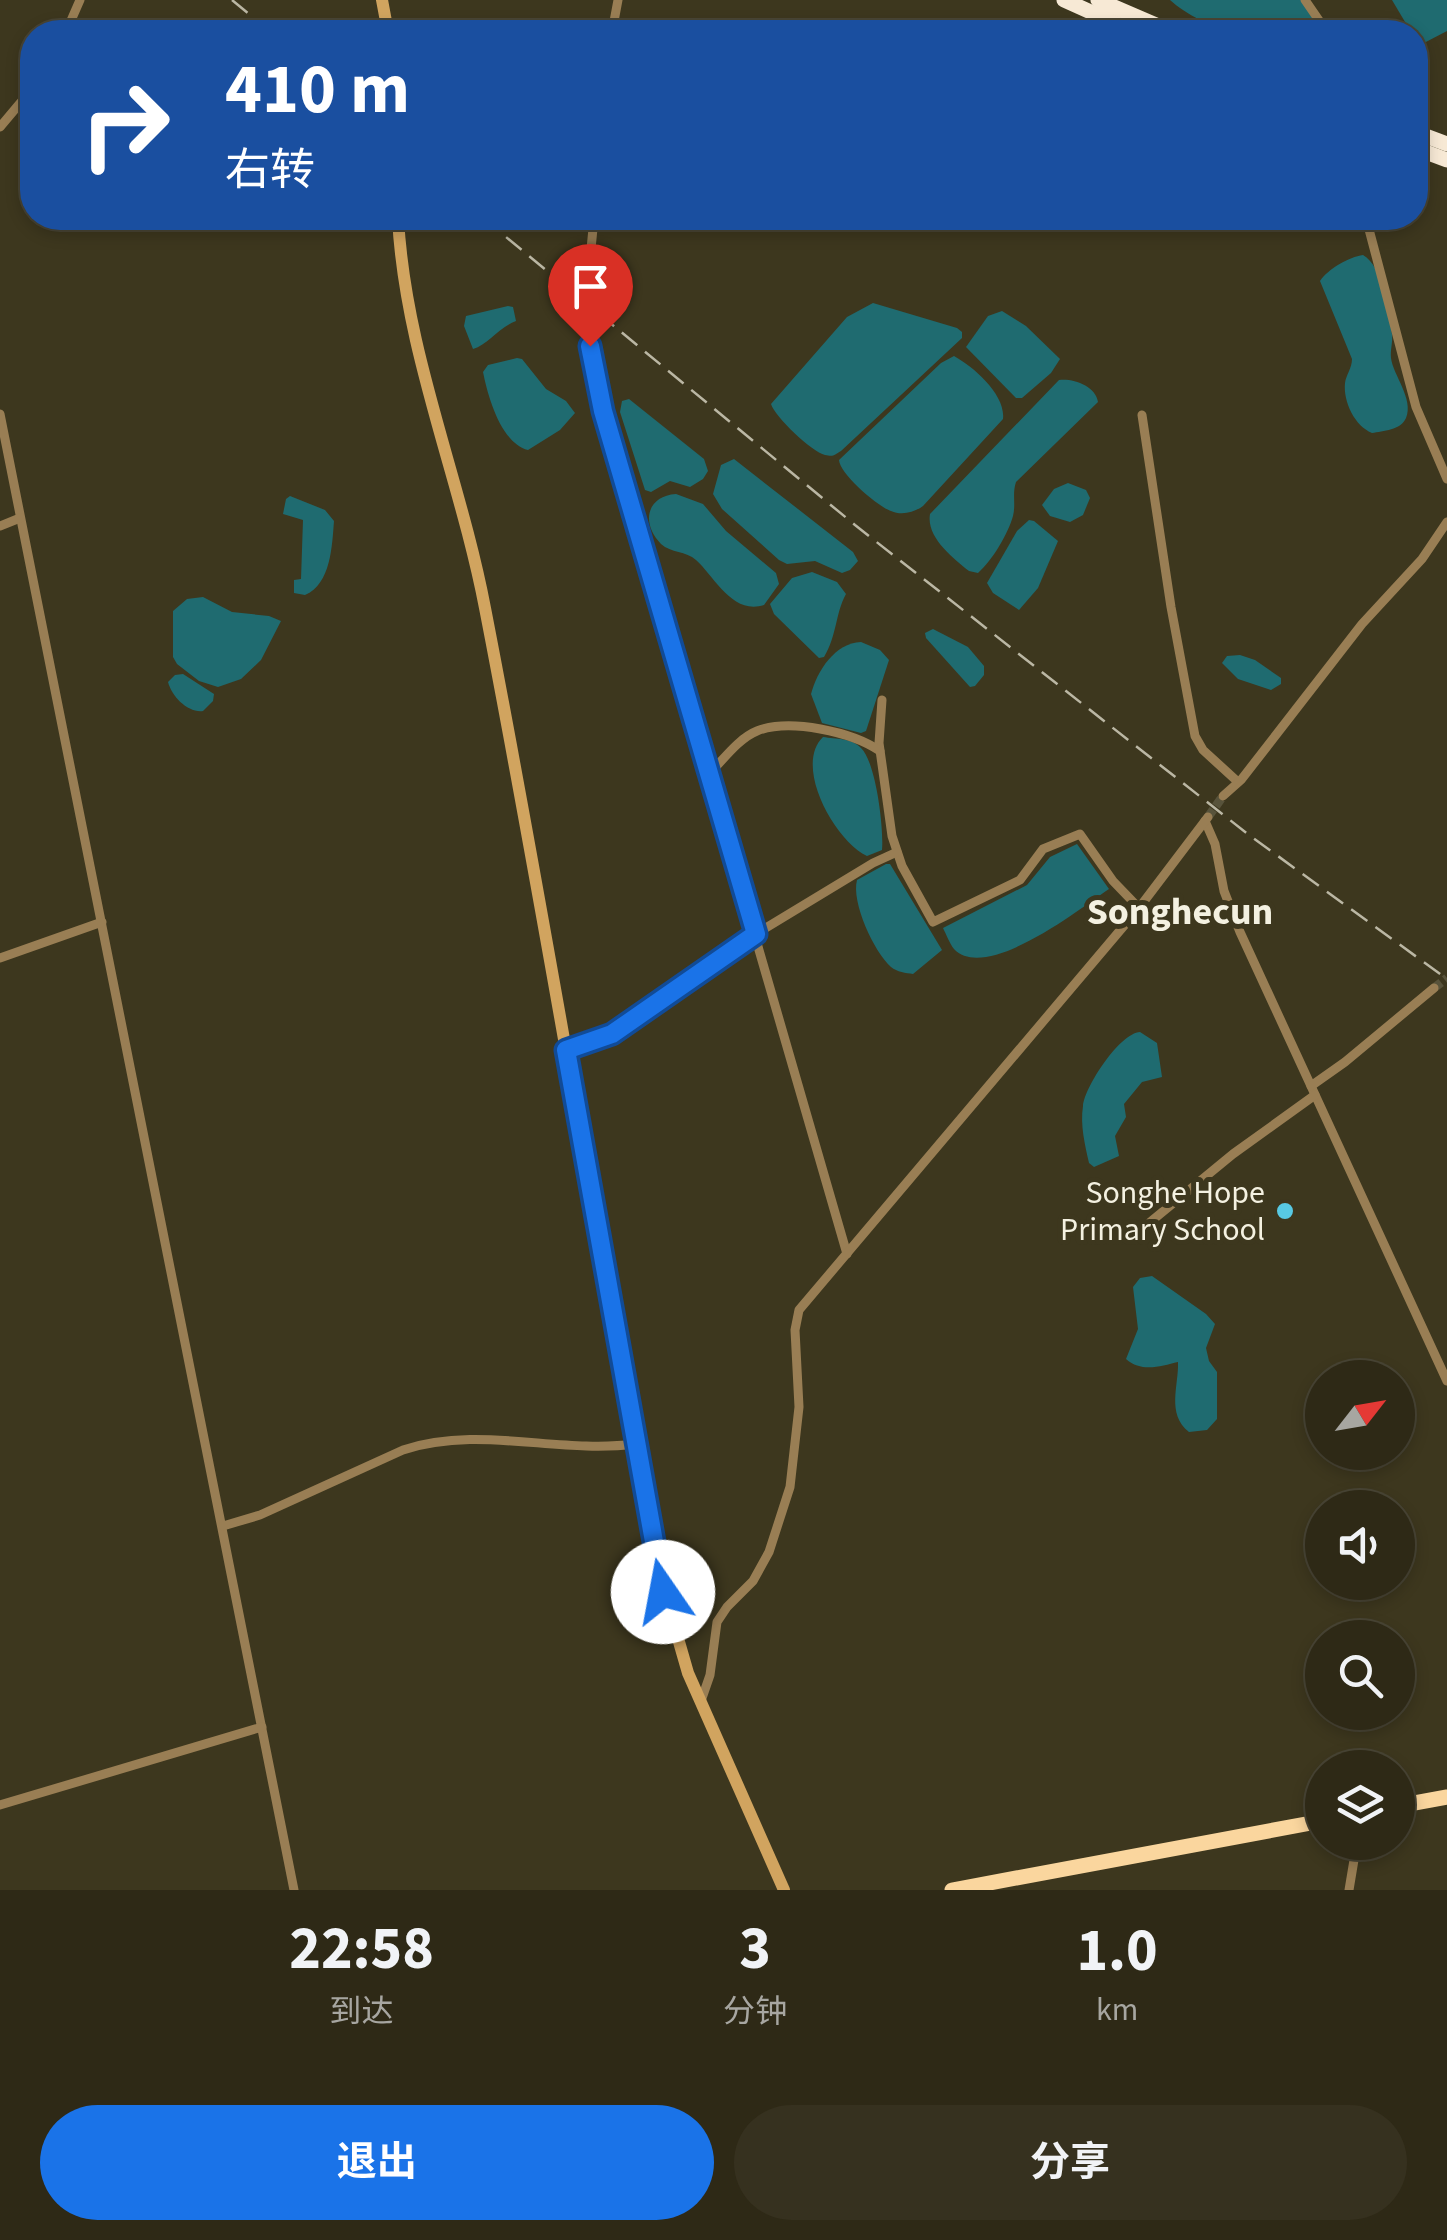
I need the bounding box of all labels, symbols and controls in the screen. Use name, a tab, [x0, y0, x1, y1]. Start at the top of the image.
text: 410 m	[225, 40, 410, 140]
icon: right	[60, 60, 190, 190]
text: 右转	[225, 139, 315, 203]
pin	[548, 244, 633, 347]
icon: arrive	[563, 259, 618, 314]
district label: Songhecun	[1087, 885, 1273, 939]
place label: Songhe Hope Primary School	[1060, 1170, 1265, 1253]
marker: Songhe Hope Primary School	[1274, 1200, 1296, 1222]
north arrow	[1305, 1360, 1415, 1470]
map controls	[1305, 1360, 1415, 1860]
button: sound	[1305, 1490, 1415, 1600]
position arrow	[611, 1540, 715, 1644]
button: search	[1305, 1620, 1415, 1730]
button: layers	[1305, 1750, 1415, 1860]
text: 22:58	[289, 1907, 434, 1992]
text: 3	[739, 1907, 771, 1992]
text: 1.0	[1076, 1909, 1158, 1994]
text: km	[1096, 1987, 1138, 2033]
text: 到达	[330, 1989, 394, 2035]
text: 分钟	[723, 1989, 787, 2035]
button: 退出	[40, 2105, 714, 2220]
button: 分享	[734, 2105, 1407, 2220]

